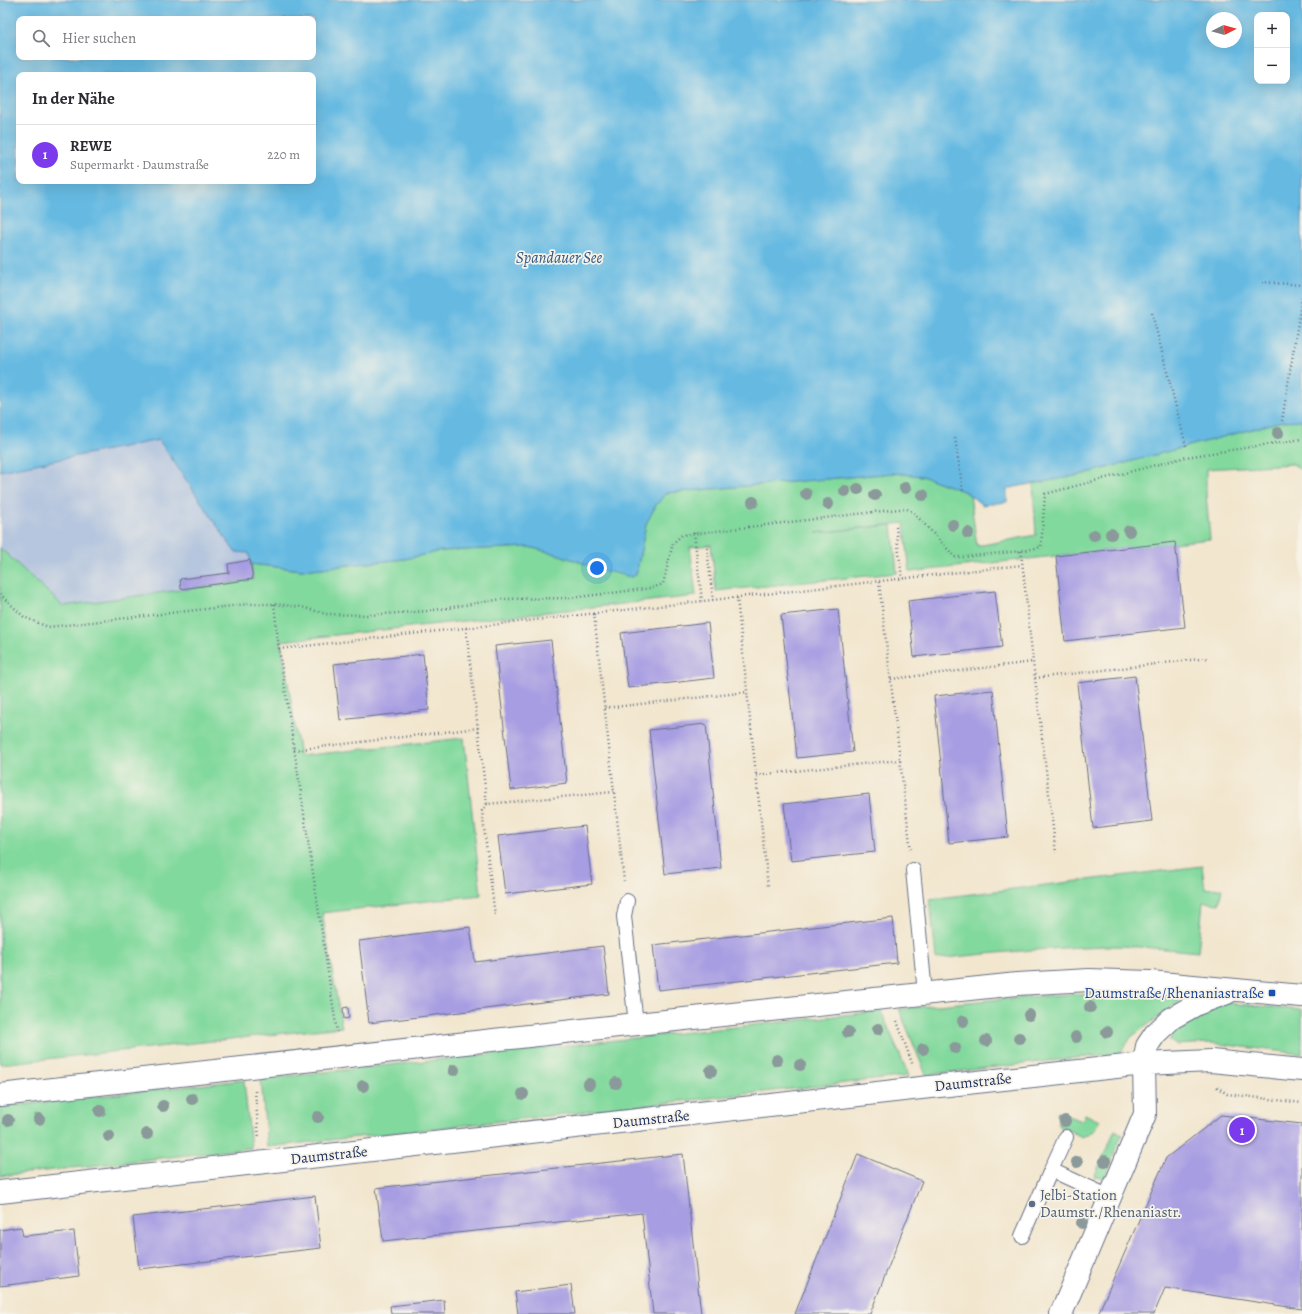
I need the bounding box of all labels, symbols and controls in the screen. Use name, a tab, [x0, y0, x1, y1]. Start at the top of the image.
north arrow	[1206, 12, 1242, 48]
map controls	[1254, 12, 1290, 84]
button: +	[1254, 12, 1290, 48]
search box	[16, 16, 316, 60]
icon: search	[30, 27, 52, 49]
text: Hier suchen	[62, 28, 136, 48]
button: −	[1254, 48, 1290, 84]
text: In der Nähe	[32, 87, 115, 110]
text: REWE	[70, 136, 112, 156]
text: 1	[43, 146, 47, 163]
text: 220 m	[267, 146, 300, 163]
text: Supermarkt · Daumstraße	[70, 156, 209, 173]
water label: Spandauer See	[516, 247, 603, 269]
your location	[587, 558, 607, 578]
place label: Daumstraße/Rhenaniastraße	[1084, 983, 1264, 1003]
marker: Daumstraße/Rhenaniastraße	[1267, 988, 1277, 998]
street label: Daumstraße	[934, 1068, 1013, 1096]
street label: Daumstraße	[612, 1105, 691, 1133]
pin: 1	[1229, 1115, 1255, 1145]
street label: Daumstraße	[290, 1141, 369, 1169]
place label: Jelbi-Station Daumstr./Rhenaniastr.	[1040, 1185, 1182, 1222]
marker: Jelbi-Station Daumstr./Rhenaniastr.	[1027, 1199, 1037, 1209]

